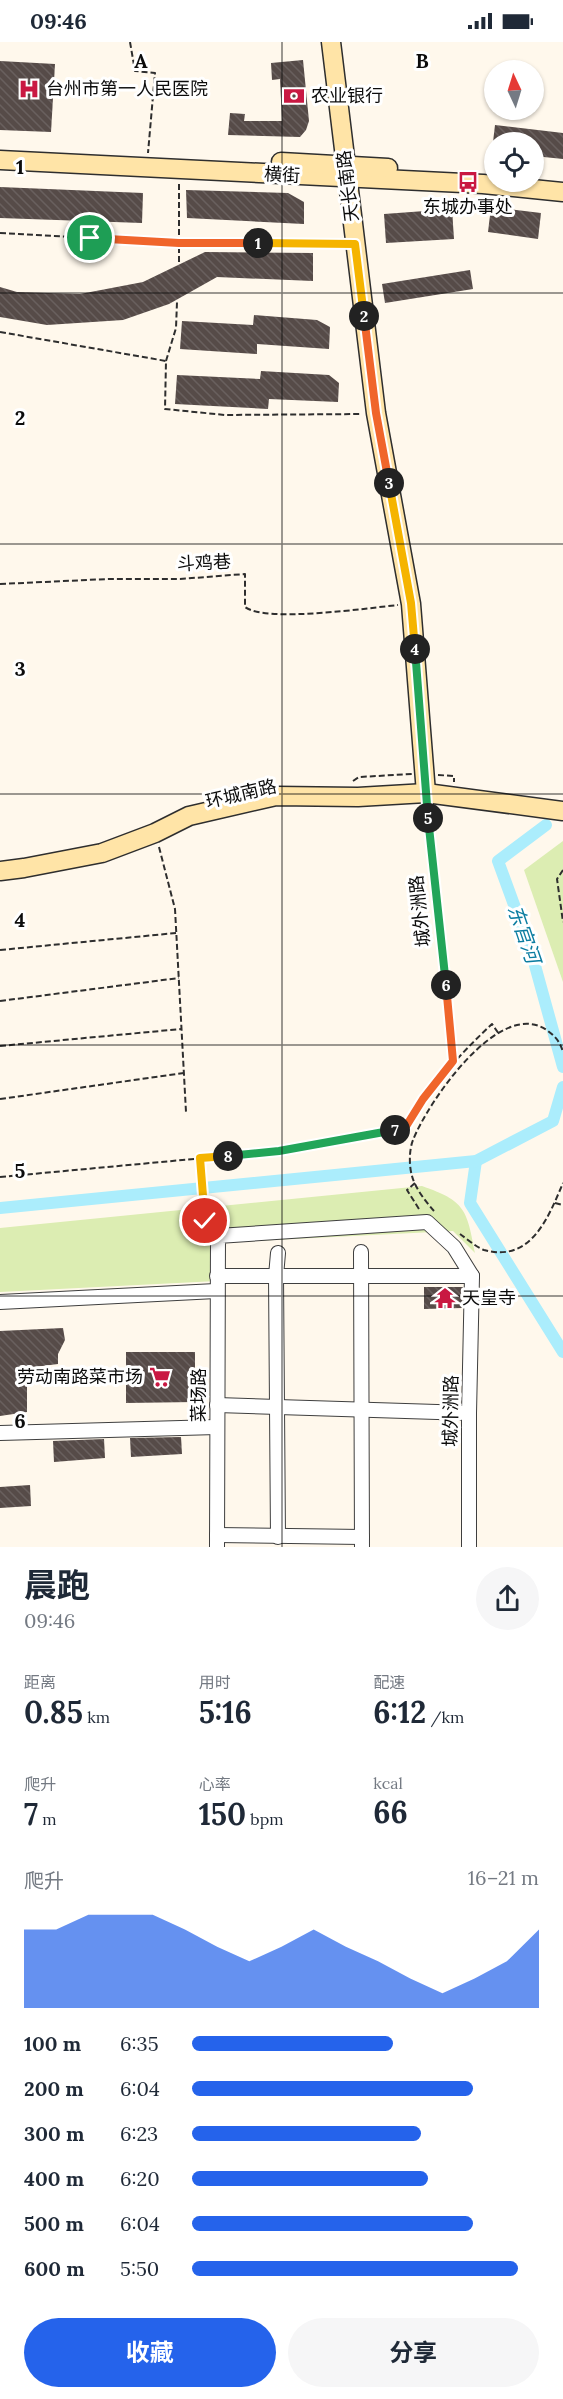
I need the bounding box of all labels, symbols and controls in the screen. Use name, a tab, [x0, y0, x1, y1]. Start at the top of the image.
text: 09:46	[30, 7, 87, 35]
text: A	[134, 48, 148, 73]
text: B	[415, 48, 429, 73]
north arrow	[484, 60, 544, 120]
map controls	[484, 60, 544, 192]
hospital icon: 台州市第一人民医院	[17, 77, 41, 101]
place label: 台州市第一人民医院	[46, 77, 208, 100]
bank icon: 农业银行	[282, 84, 306, 108]
place label: 农业银行	[311, 84, 383, 107]
button: locate	[484, 132, 544, 192]
street label: 天长南路	[332, 149, 363, 223]
text: 1	[16, 154, 24, 179]
street label: 横街	[263, 162, 301, 187]
bus stop icon: 东城办事处	[456, 170, 480, 194]
place label: 东城办事处	[423, 195, 513, 218]
pin	[64, 212, 115, 263]
icon: arrive	[73, 221, 106, 254]
pin: 1	[243, 228, 273, 258]
text: 1	[255, 233, 261, 253]
pin: 2	[349, 301, 379, 331]
text: 2	[360, 306, 368, 326]
text: 2	[15, 405, 25, 430]
pin: 3	[374, 468, 404, 498]
text: 3	[385, 473, 393, 493]
street label: 斗鸡巷	[176, 550, 232, 575]
pin: 4	[400, 634, 430, 664]
text: 4	[411, 639, 419, 659]
text: 3	[14, 656, 26, 681]
street label: 环城南路	[203, 774, 279, 813]
pin: 5	[413, 803, 443, 833]
text: 5	[424, 808, 432, 828]
street label: 城外洲路	[404, 874, 435, 948]
water label: 东官河	[503, 901, 547, 970]
text: 4	[15, 907, 26, 932]
pin: 6	[431, 970, 461, 1000]
text: 6	[441, 975, 451, 995]
pin: 7	[380, 1115, 410, 1145]
text: 7	[391, 1120, 399, 1140]
pin: 8	[213, 1141, 243, 1171]
text: 8	[223, 1146, 233, 1166]
text: 5	[15, 1158, 26, 1183]
pin	[179, 1195, 230, 1246]
icon: check	[188, 1204, 221, 1237]
temple icon: 天皇寺	[433, 1286, 457, 1310]
place label: 天皇寺	[462, 1286, 516, 1309]
place label: 劳动南路菜市场	[17, 1365, 143, 1388]
supermarket icon: 劳动南路菜市场	[148, 1365, 172, 1389]
street label: 菜场路	[187, 1368, 210, 1422]
street label: 城外洲路	[438, 1375, 463, 1447]
text: 6	[14, 1408, 26, 1433]
text: 晨跑	[24, 1564, 90, 1606]
button: share	[476, 1567, 539, 1630]
text: 09:46	[24, 1608, 75, 1633]
text: 距离	[24, 1672, 56, 1692]
text: 用时	[199, 1672, 231, 1692]
text: 配速	[373, 1672, 405, 1692]
text: 0.85	[24, 1693, 83, 1731]
text: 5:16	[199, 1693, 252, 1731]
text: 6:12	[373, 1693, 426, 1731]
text: km	[83, 1707, 110, 1727]
text: /km	[426, 1707, 464, 1727]
text: kcal	[373, 1773, 403, 1793]
text: 爬升	[24, 1774, 56, 1794]
text: 心率	[199, 1774, 231, 1794]
text: 66	[373, 1793, 408, 1831]
text: 7	[24, 1795, 38, 1833]
text: 150	[199, 1795, 246, 1833]
text: m	[38, 1809, 57, 1829]
text: bpm	[246, 1809, 284, 1829]
text: 16–21 m	[468, 1865, 539, 1890]
text: 爬升	[24, 1868, 64, 1893]
text: 100 m	[24, 2031, 81, 2056]
text: 6:35	[120, 2031, 159, 2056]
text: 200 m	[24, 2076, 84, 2101]
text: 6:04	[120, 2076, 160, 2101]
text: 300 m	[24, 2121, 84, 2146]
text: 6:23	[120, 2121, 158, 2146]
text: 400 m	[24, 2166, 84, 2191]
text: 6:20	[120, 2166, 160, 2191]
text: 500 m	[24, 2211, 84, 2236]
text: 6:04	[120, 2211, 160, 2236]
text: 600 m	[24, 2256, 85, 2281]
text: 5:50	[120, 2256, 159, 2281]
button: 收藏	[24, 2318, 276, 2387]
button: 分享	[288, 2318, 539, 2387]

